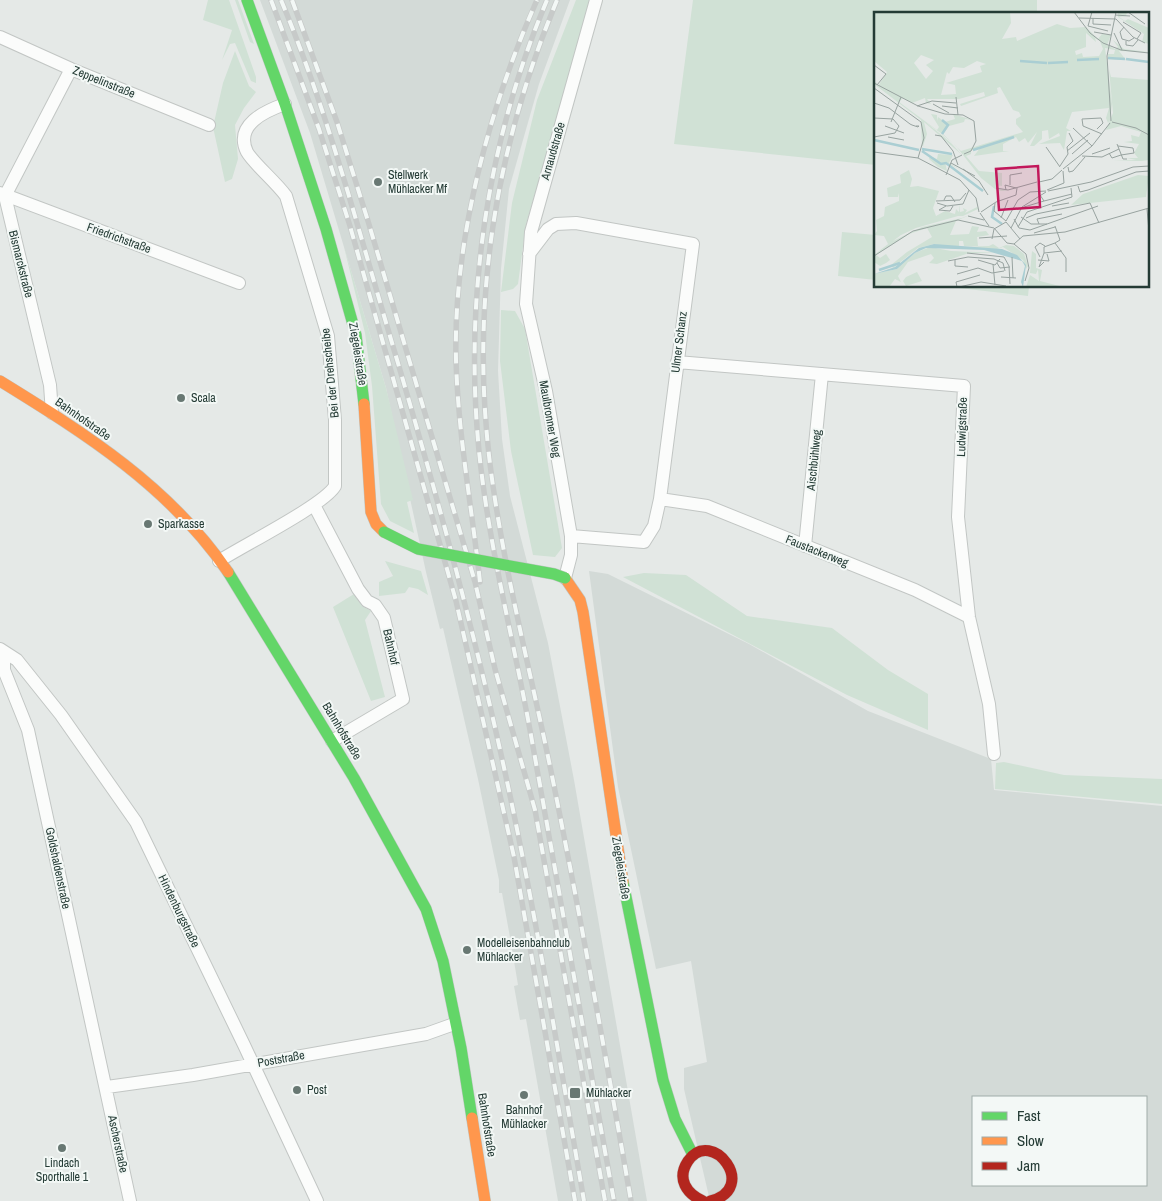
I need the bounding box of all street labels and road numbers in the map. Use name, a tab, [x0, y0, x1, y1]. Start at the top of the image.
street label: Zeppelinstraße	[70, 62, 138, 102]
street label: Arnaudstraße	[537, 120, 569, 183]
street label: Friedrichstraße	[85, 219, 153, 257]
street label: Bismarckstraße	[5, 229, 37, 299]
street label: Ulmer Schanz	[667, 310, 691, 374]
street label: Ziegeleistraße	[345, 321, 371, 387]
street label: Bei der Drehscheibe	[317, 327, 343, 419]
street label: Maulbronner Weg	[535, 379, 565, 459]
street label: Bahnhofstraße	[52, 394, 114, 444]
street label: Ludwigstraße	[953, 397, 971, 457]
street label: Aischbühlweg	[803, 428, 825, 492]
street label: Faustackerweg	[783, 531, 851, 571]
street label: Bahnhof	[379, 627, 403, 667]
street label: Bahnhofstraße	[319, 699, 365, 763]
street label: Goldshaldenstraße	[42, 826, 74, 910]
street label: Ziegeleistraße	[608, 835, 634, 901]
street label: Hindenburgstraße	[154, 872, 204, 950]
street label: Poststraße	[256, 1047, 306, 1071]
street label: Bahnhofstraße	[474, 1092, 500, 1158]
street label: Ascherstraße	[104, 1113, 132, 1174]

